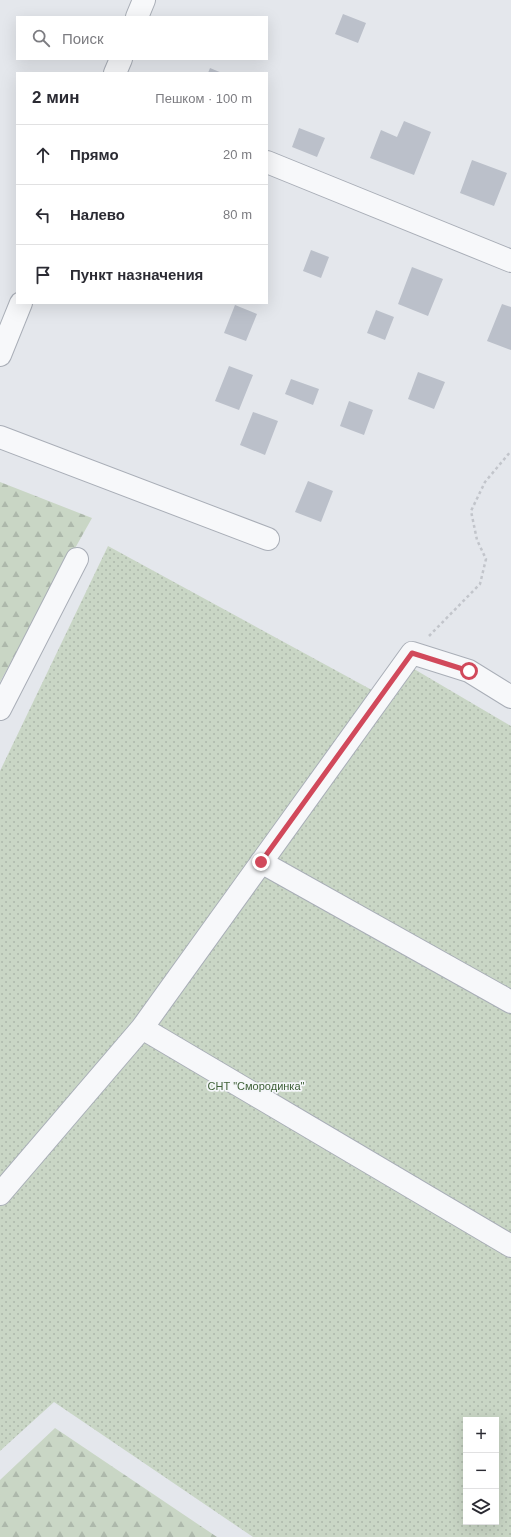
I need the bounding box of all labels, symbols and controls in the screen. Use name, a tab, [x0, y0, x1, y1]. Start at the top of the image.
search box	[16, 16, 268, 60]
icon: search	[30, 27, 52, 49]
text: Поиск	[62, 30, 104, 47]
text: 2 мин	[32, 88, 79, 107]
text: Пешком · 100 m	[155, 91, 252, 106]
icon: ahead	[32, 144, 54, 166]
text: Прямо	[70, 146, 119, 163]
text: 20 m	[223, 147, 252, 162]
icon: left	[32, 204, 54, 226]
text: Налево	[70, 206, 125, 223]
text: 80 m	[223, 207, 252, 222]
icon: arrive	[32, 264, 54, 286]
text: Пункт назначения	[70, 266, 203, 283]
route start	[460, 662, 478, 680]
route end	[252, 853, 270, 871]
park label: СНТ "Смородинка"	[208, 1080, 305, 1092]
map controls	[463, 1417, 499, 1525]
button: +	[463, 1417, 499, 1453]
button: −	[463, 1453, 499, 1489]
button: layers	[463, 1489, 499, 1525]

